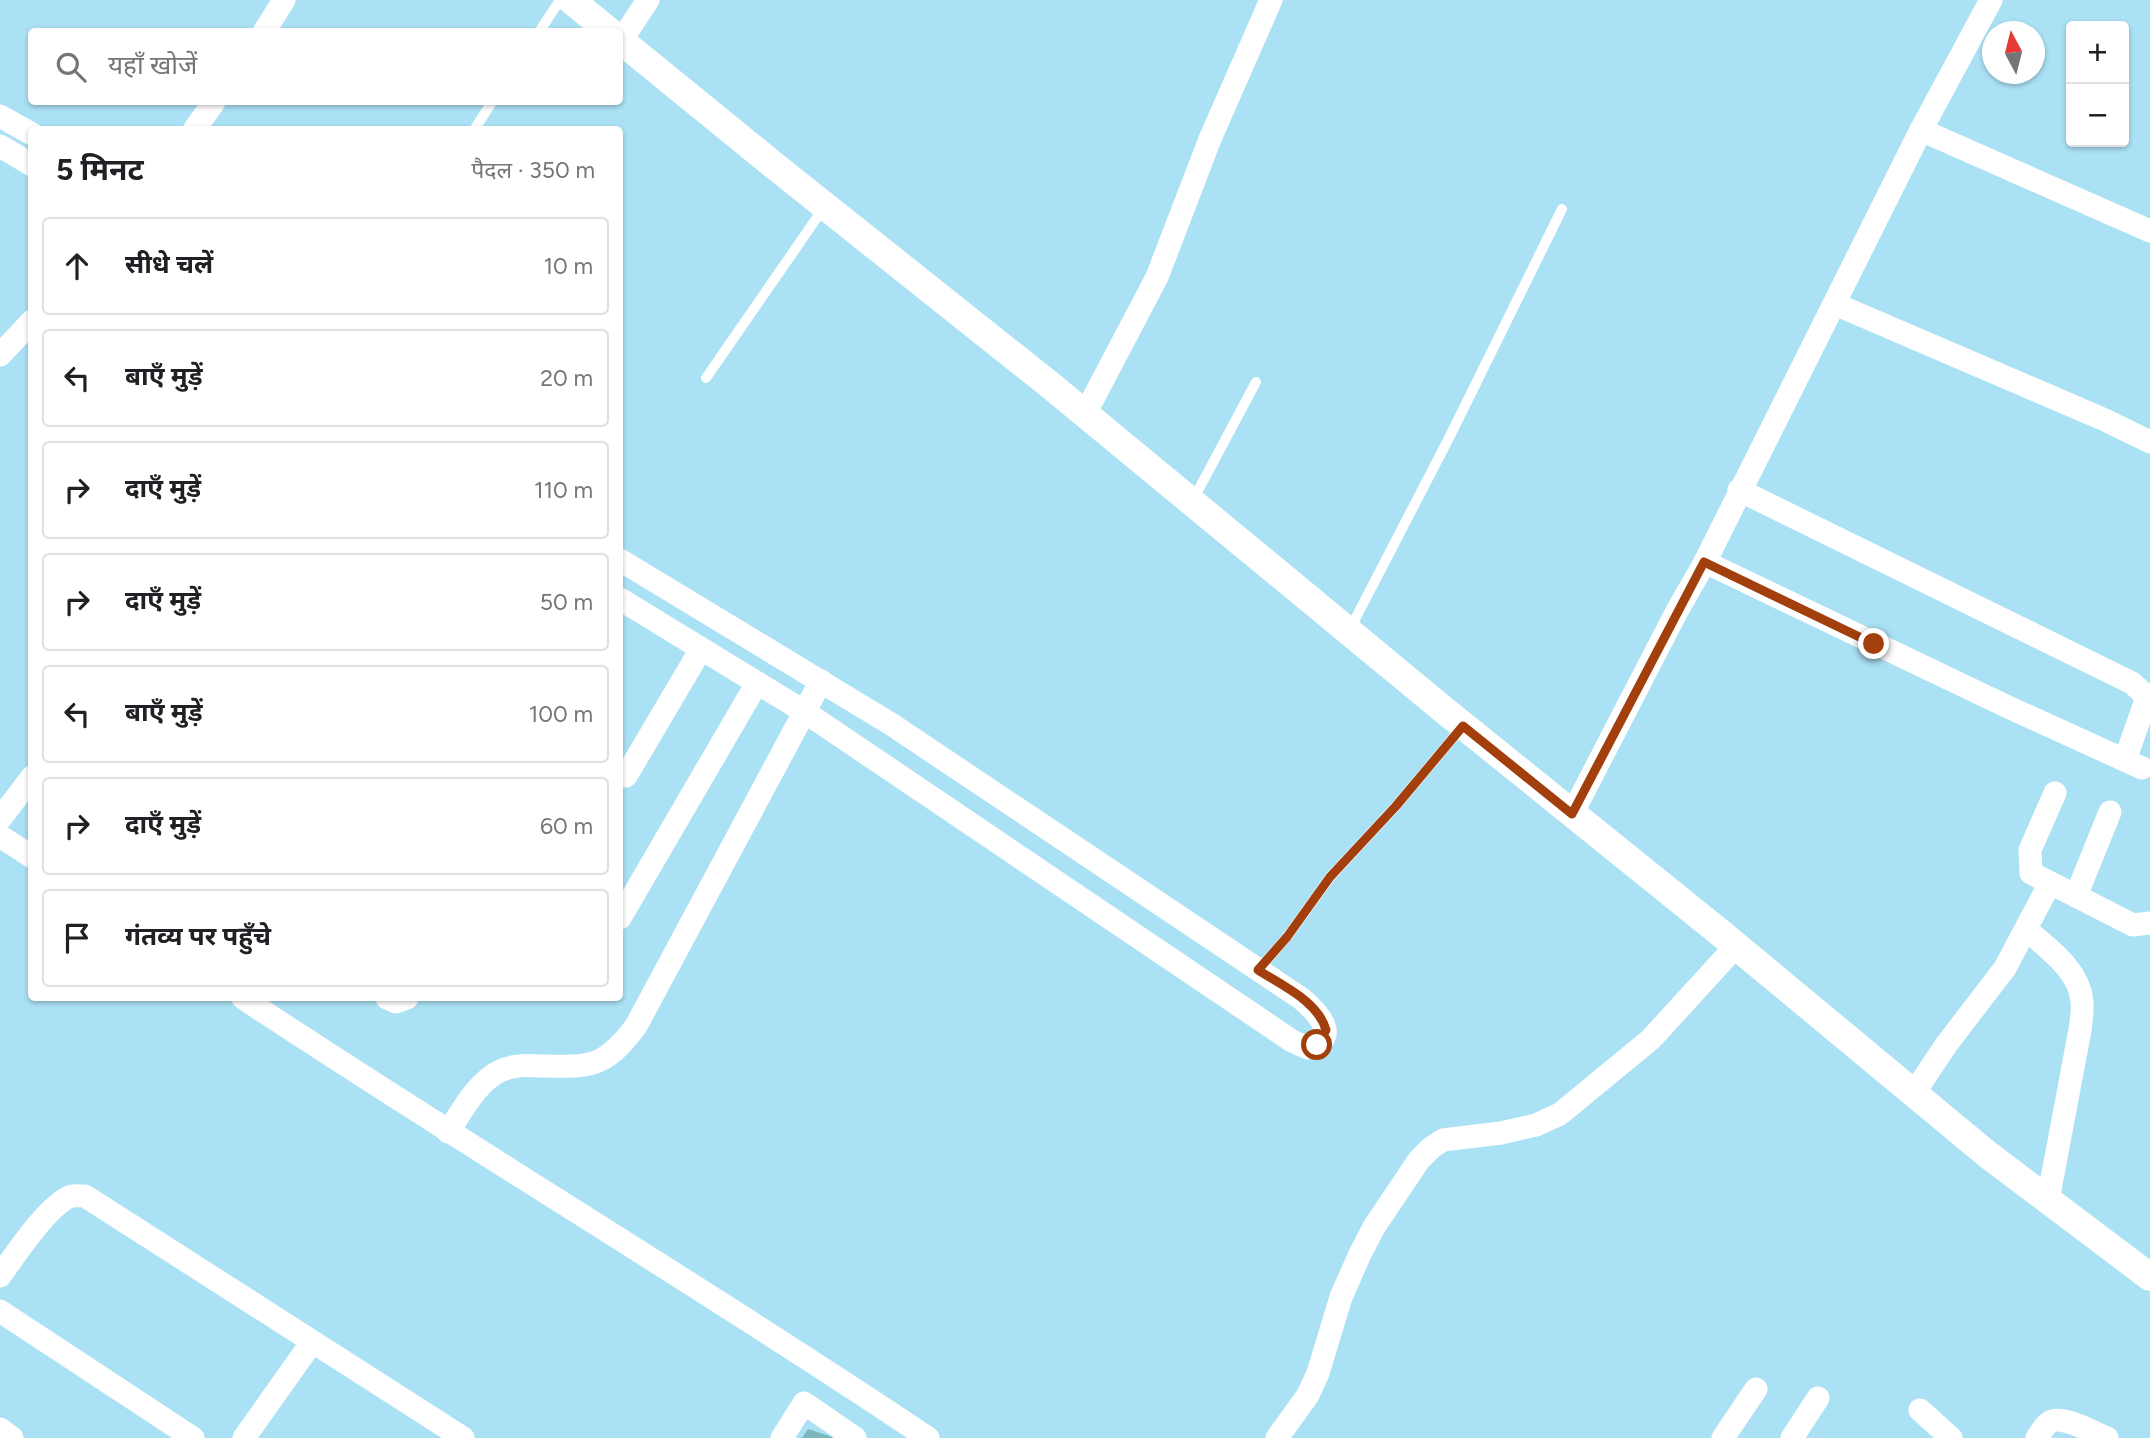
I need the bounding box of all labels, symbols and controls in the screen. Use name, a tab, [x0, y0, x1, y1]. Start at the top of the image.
north arrow	[1982, 21, 2045, 84]
map controls	[2066, 21, 2129, 147]
button: +	[2066, 21, 2129, 84]
search box	[28, 28, 623, 105]
icon: search	[52, 48, 90, 86]
text: यहाँ खोजें	[108, 49, 197, 81]
button: −	[2066, 84, 2129, 147]
text: 5 मिनट	[56, 151, 144, 188]
text: पैदल · 350 m	[471, 156, 595, 184]
icon: ahead	[58, 247, 96, 285]
text: सीधे चलें	[125, 248, 213, 280]
text: 10 m	[544, 252, 593, 280]
icon: left	[58, 359, 96, 397]
text: बाएँ मुड़ें	[125, 360, 202, 392]
text: 20 m	[540, 364, 593, 392]
icon: right	[58, 471, 96, 509]
text: दाएँ मुड़ें	[125, 472, 201, 504]
text: 110 m	[534, 476, 593, 504]
icon: right	[58, 583, 96, 621]
text: दाएँ मुड़ें	[125, 584, 201, 616]
text: 50 m	[540, 588, 593, 616]
route end	[1858, 628, 1889, 659]
icon: left	[58, 695, 96, 733]
text: बाएँ मुड़ें	[125, 696, 202, 728]
text: 100 m	[529, 700, 593, 728]
icon: right	[58, 807, 96, 845]
text: दाएँ मुड़ें	[125, 808, 201, 840]
text: 60 m	[540, 812, 593, 840]
icon: arrive	[58, 919, 96, 957]
text: गंतव्य पर पहुँचे	[125, 920, 271, 952]
route start	[1301, 1029, 1332, 1060]

